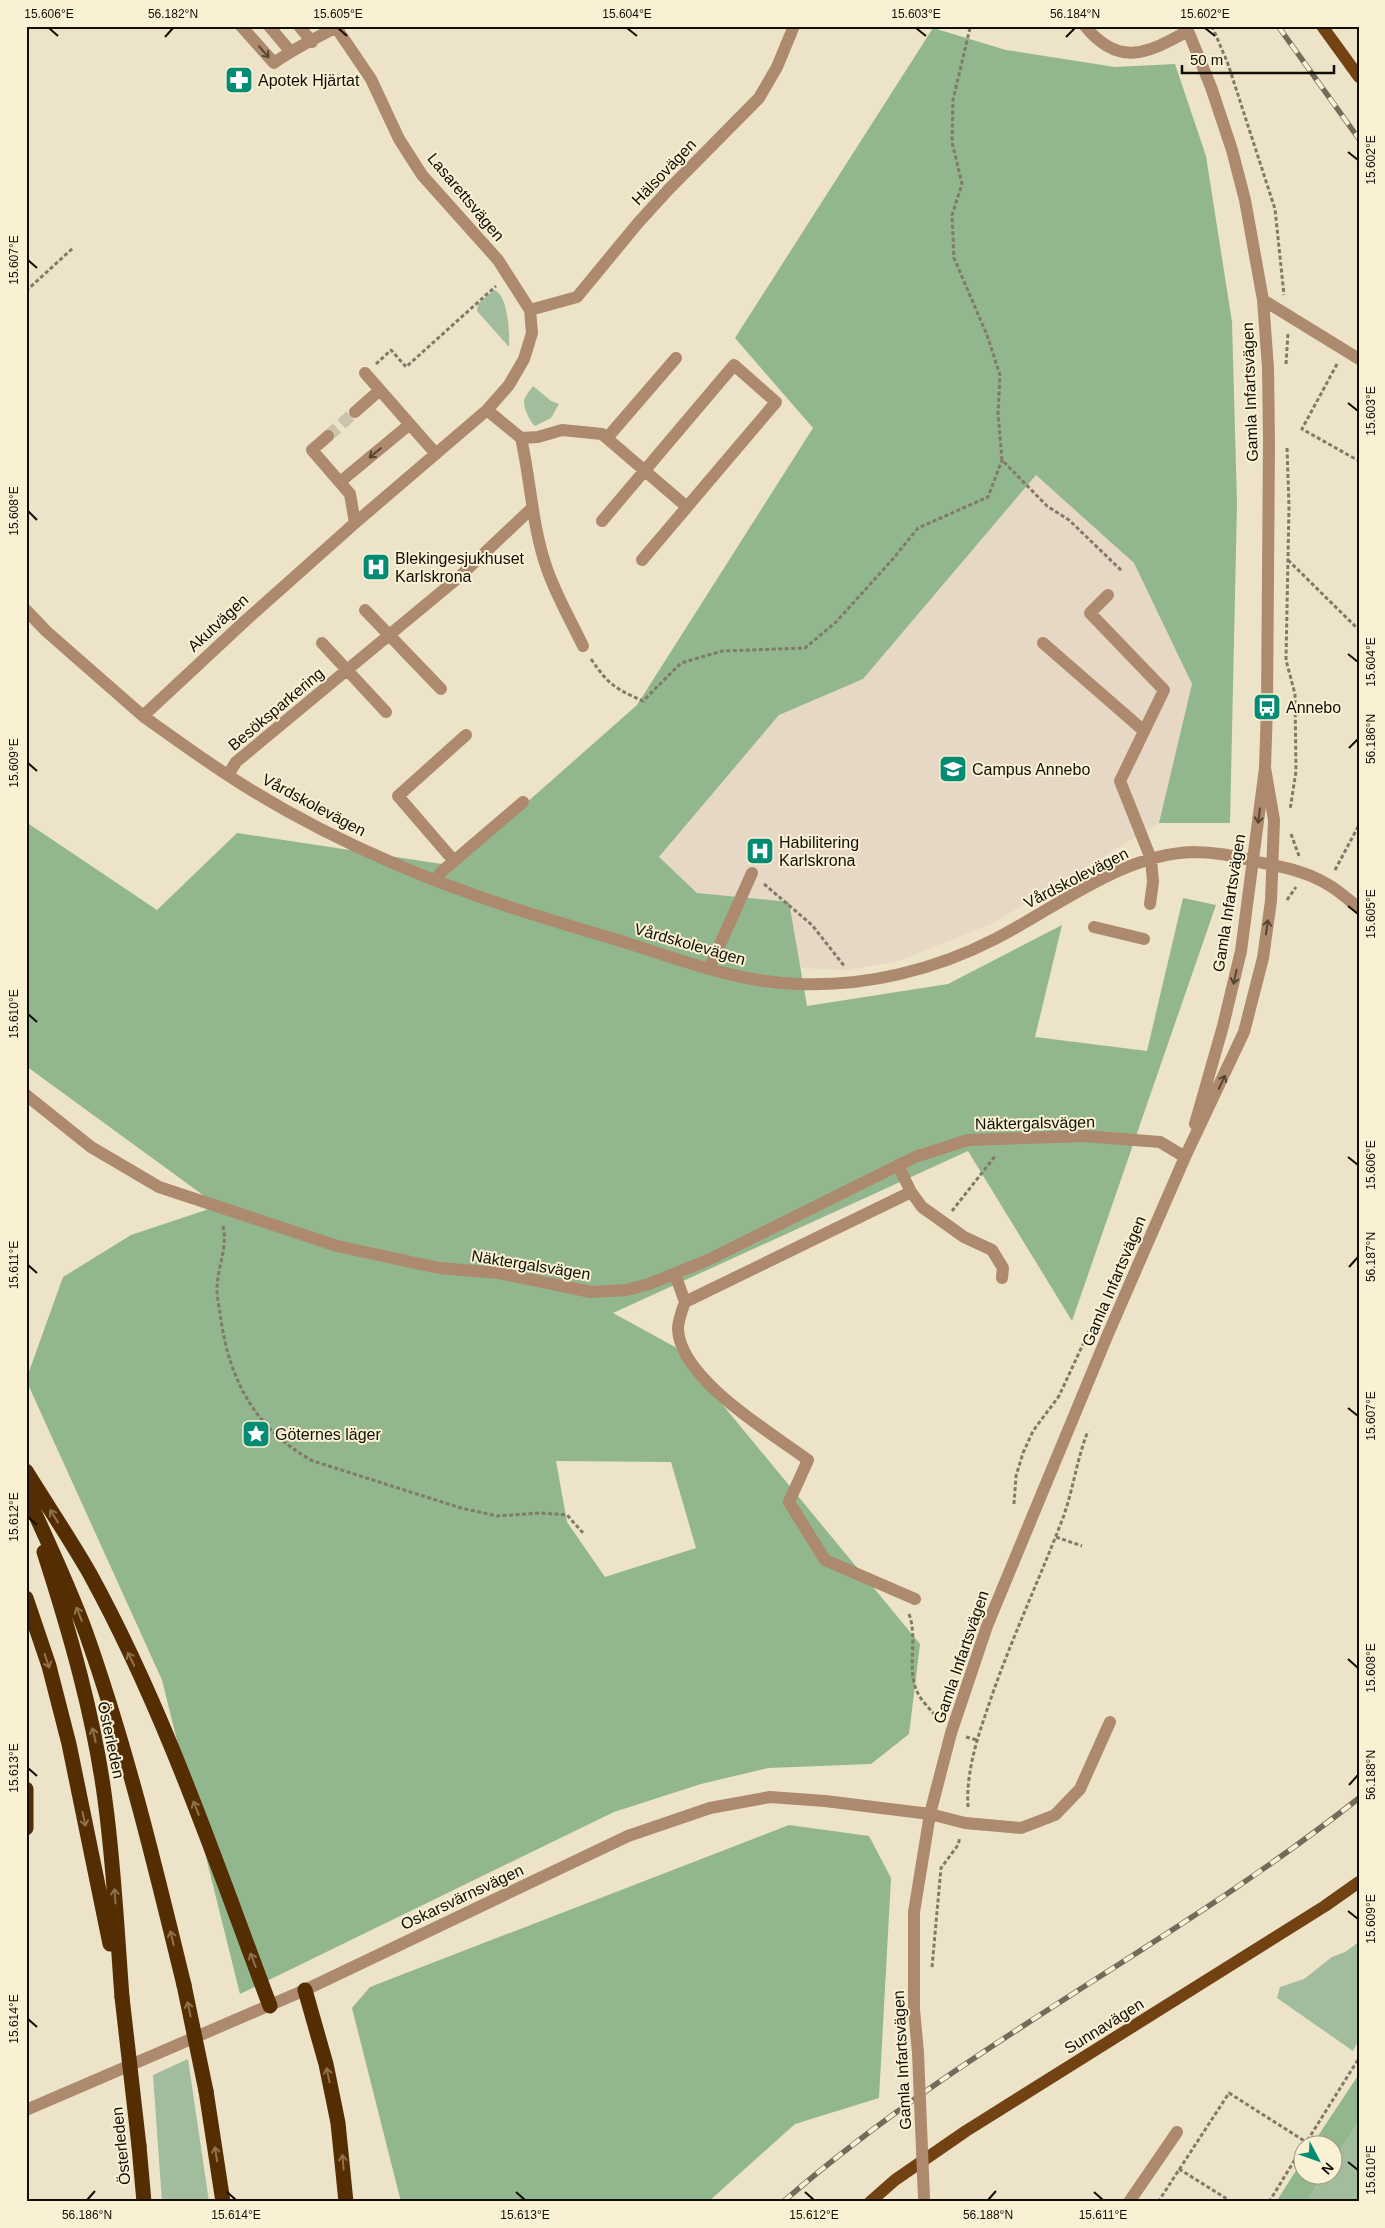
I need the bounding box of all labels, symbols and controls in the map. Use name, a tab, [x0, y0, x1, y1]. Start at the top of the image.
text: 15.606°E	[24, 7, 74, 21]
text: 56.182°N	[148, 7, 198, 21]
text: 15.605°E	[313, 7, 363, 21]
text: 15.604°E	[602, 7, 652, 21]
text: 15.603°E	[891, 7, 941, 21]
text: 56.184°N	[1050, 7, 1100, 21]
text: 15.602°E	[1180, 7, 1230, 21]
scale bar	[1182, 42, 1335, 74]
one-way arrow	[259, 46, 270, 59]
text: 50 m	[1190, 51, 1223, 68]
pharmacy icon: Apotek Hjärtat	[224, 65, 254, 95]
place label: Apotek Hjärtat	[258, 72, 360, 89]
text: 15.602°E	[1364, 135, 1378, 185]
street label: Hälsovägen	[629, 136, 699, 208]
street label: Lasarettsvägen	[424, 150, 508, 244]
text: 15.607°E	[7, 235, 21, 285]
street label: Gamla Infartsvägen	[1239, 322, 1261, 462]
text: 15.603°E	[1364, 386, 1378, 436]
one-way arrow	[369, 447, 382, 458]
text: 15.608°E	[7, 486, 21, 536]
place label: Blekingesjukhuset Karlskrona	[395, 550, 525, 585]
hospital icon: Blekingesjukhuset Karlskrona	[361, 552, 391, 582]
street label: Akutvägen	[185, 591, 251, 655]
text: 15.604°E	[1364, 637, 1378, 687]
street label: Besöksparkering	[225, 664, 327, 754]
bus stop icon: Annebo	[1252, 692, 1282, 722]
place label: Annebo	[1286, 699, 1341, 716]
text: 56.186°N	[1364, 714, 1378, 764]
text: 15.609°E	[7, 738, 21, 788]
school or university icon: Campus Annebo	[938, 754, 968, 784]
place label: Campus Annebo	[972, 761, 1090, 778]
street label: Vårdskolevägen	[259, 771, 369, 839]
one-way arrow	[1254, 808, 1264, 824]
street label: Gamla Infartsvägen	[1210, 833, 1248, 973]
place label: Habilitering Karlskrona	[779, 834, 859, 869]
hospital icon: Habilitering Karlskrona	[745, 836, 775, 866]
street label: Vårdskolevägen	[1021, 844, 1131, 912]
text: 15.605°E	[1364, 889, 1378, 939]
one-way arrow	[1263, 919, 1273, 935]
street label: Vårdskolevägen	[633, 920, 747, 968]
one-way arrow	[1230, 968, 1239, 984]
text: 15.610°E	[7, 989, 21, 1039]
one-way arrow	[1217, 1074, 1227, 1089]
street label: Näktergalsvägen	[975, 1113, 1095, 1133]
text: 15.606°E	[1364, 1140, 1378, 1190]
street label: Gamla Infartsvägen	[1079, 1213, 1149, 1349]
text: 56.187°N	[1364, 1232, 1378, 1282]
text: 15.611°E	[7, 1241, 21, 1289]
street label: Näktergalsvägen	[470, 1247, 592, 1283]
text: 15.607°E	[1364, 1391, 1378, 1441]
place icon: Göternes läger	[241, 1419, 271, 1449]
place label: Göternes läger	[275, 1426, 382, 1443]
text: 15.612°E	[7, 1492, 21, 1542]
one-way arrow	[48, 1510, 58, 1524]
street label: Gamla Infartsvägen	[930, 1588, 992, 1726]
one-way arrow	[73, 1607, 83, 1622]
text: 15.608°E	[1364, 1643, 1378, 1693]
one-way arrow	[126, 1652, 135, 1667]
one-way arrow	[43, 1653, 52, 1668]
street label: Österleden	[95, 1700, 127, 1780]
one-way arrow	[89, 1728, 98, 1744]
text: 15.613°E	[7, 1743, 21, 1793]
text: 56.188°N	[1364, 1750, 1378, 1800]
one-way arrow	[190, 1801, 200, 1816]
one-way arrow	[80, 1811, 89, 1827]
street label: Oskarsvärnsvägen	[398, 1861, 526, 1933]
one-way arrow	[110, 1888, 119, 1904]
text: 15.609°E	[1364, 1894, 1378, 1944]
one-way arrow	[167, 1930, 176, 1946]
one-way arrow	[248, 1953, 257, 1968]
street label: Gamla Infartsvägen	[890, 1990, 914, 2130]
text: 15.614°E	[7, 1994, 21, 2044]
street label: Sunnavägen	[1061, 1995, 1147, 2057]
one-way arrow	[184, 2001, 193, 2017]
one-way arrow	[323, 2067, 333, 2083]
street label: Österleden	[108, 2106, 134, 2186]
north arrow	[1292, 2136, 1342, 2186]
text: 15.610°E	[1364, 2145, 1378, 2195]
one-way arrow	[210, 2146, 220, 2162]
one-way arrow	[338, 2154, 348, 2170]
text: N	[1318, 2159, 1337, 2178]
text: 56.186°N	[62, 2208, 112, 2222]
text: 15.614°E	[211, 2208, 261, 2222]
text: 15.613°E	[500, 2208, 550, 2222]
text: 15.612°E	[789, 2208, 839, 2222]
text: 56.188°N	[963, 2208, 1013, 2222]
text: 15.611°E	[1079, 2208, 1127, 2222]

